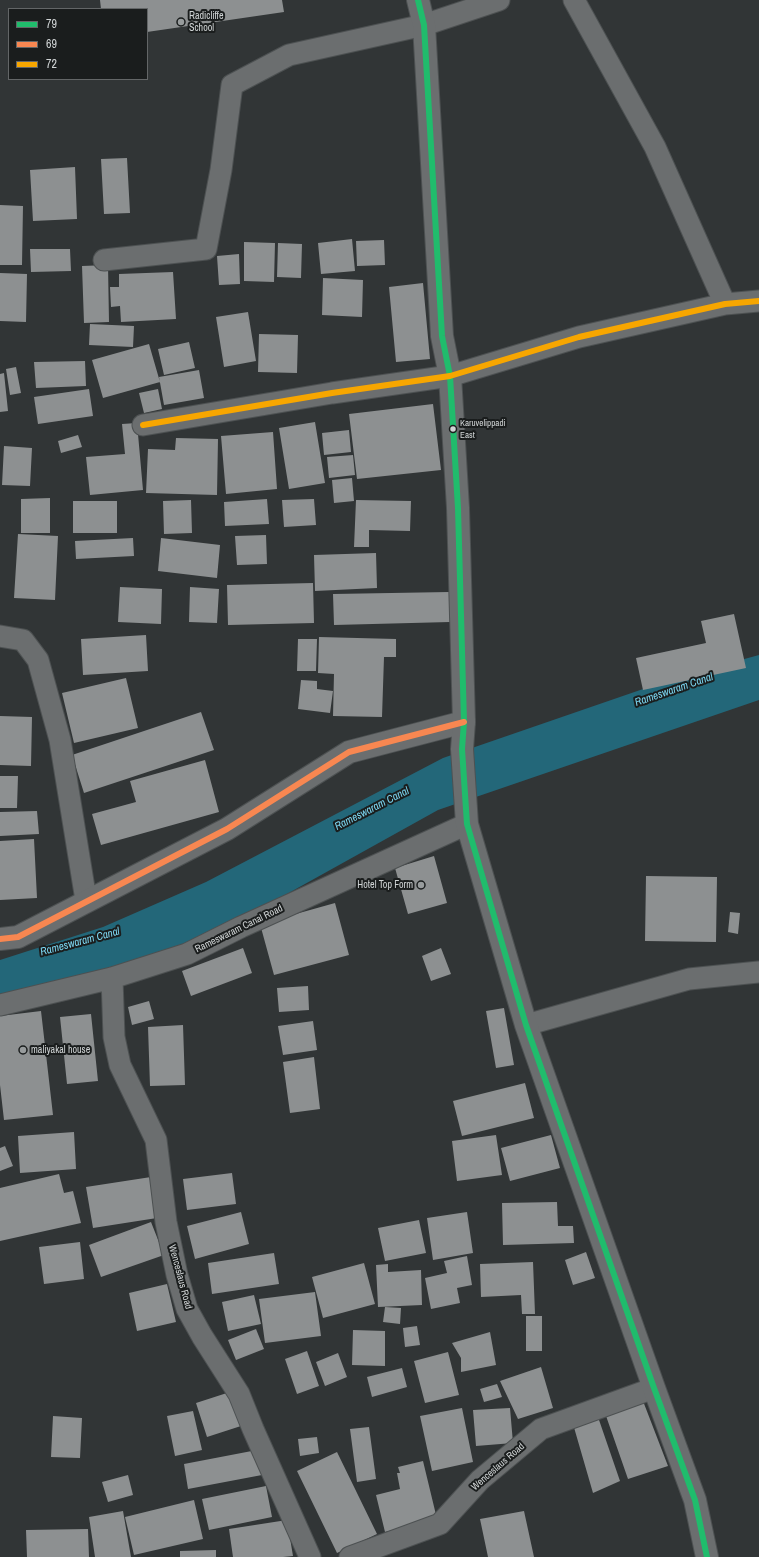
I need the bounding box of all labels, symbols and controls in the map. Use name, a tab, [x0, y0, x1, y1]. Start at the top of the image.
legend	[8, 8, 148, 80]
place label: Radicliffe School	[189, 10, 223, 34]
text: 79	[46, 16, 57, 32]
marker: Radicliffe School	[176, 17, 186, 27]
text: 69	[46, 36, 57, 52]
text: 72	[46, 56, 57, 72]
place label: Karuvelippadi East	[460, 419, 506, 440]
marker: Karuvelippadi East	[448, 424, 458, 434]
water label: Rameswaram Canal	[633, 670, 715, 710]
water label: Rameswaram Canal	[333, 785, 411, 833]
place label: Hotel Top Form	[357, 879, 413, 891]
marker: Hotel Top Form	[416, 880, 426, 890]
street label: Rameswaram Canal Road	[193, 903, 285, 955]
water label: Rameswaram Canal	[39, 925, 121, 959]
place label: maliyakal house	[31, 1044, 90, 1056]
marker: maliyakal house	[18, 1045, 28, 1055]
street label: Wenceslaus Road	[166, 1243, 194, 1311]
street label: Wenceslaus Road	[469, 1441, 527, 1493]

